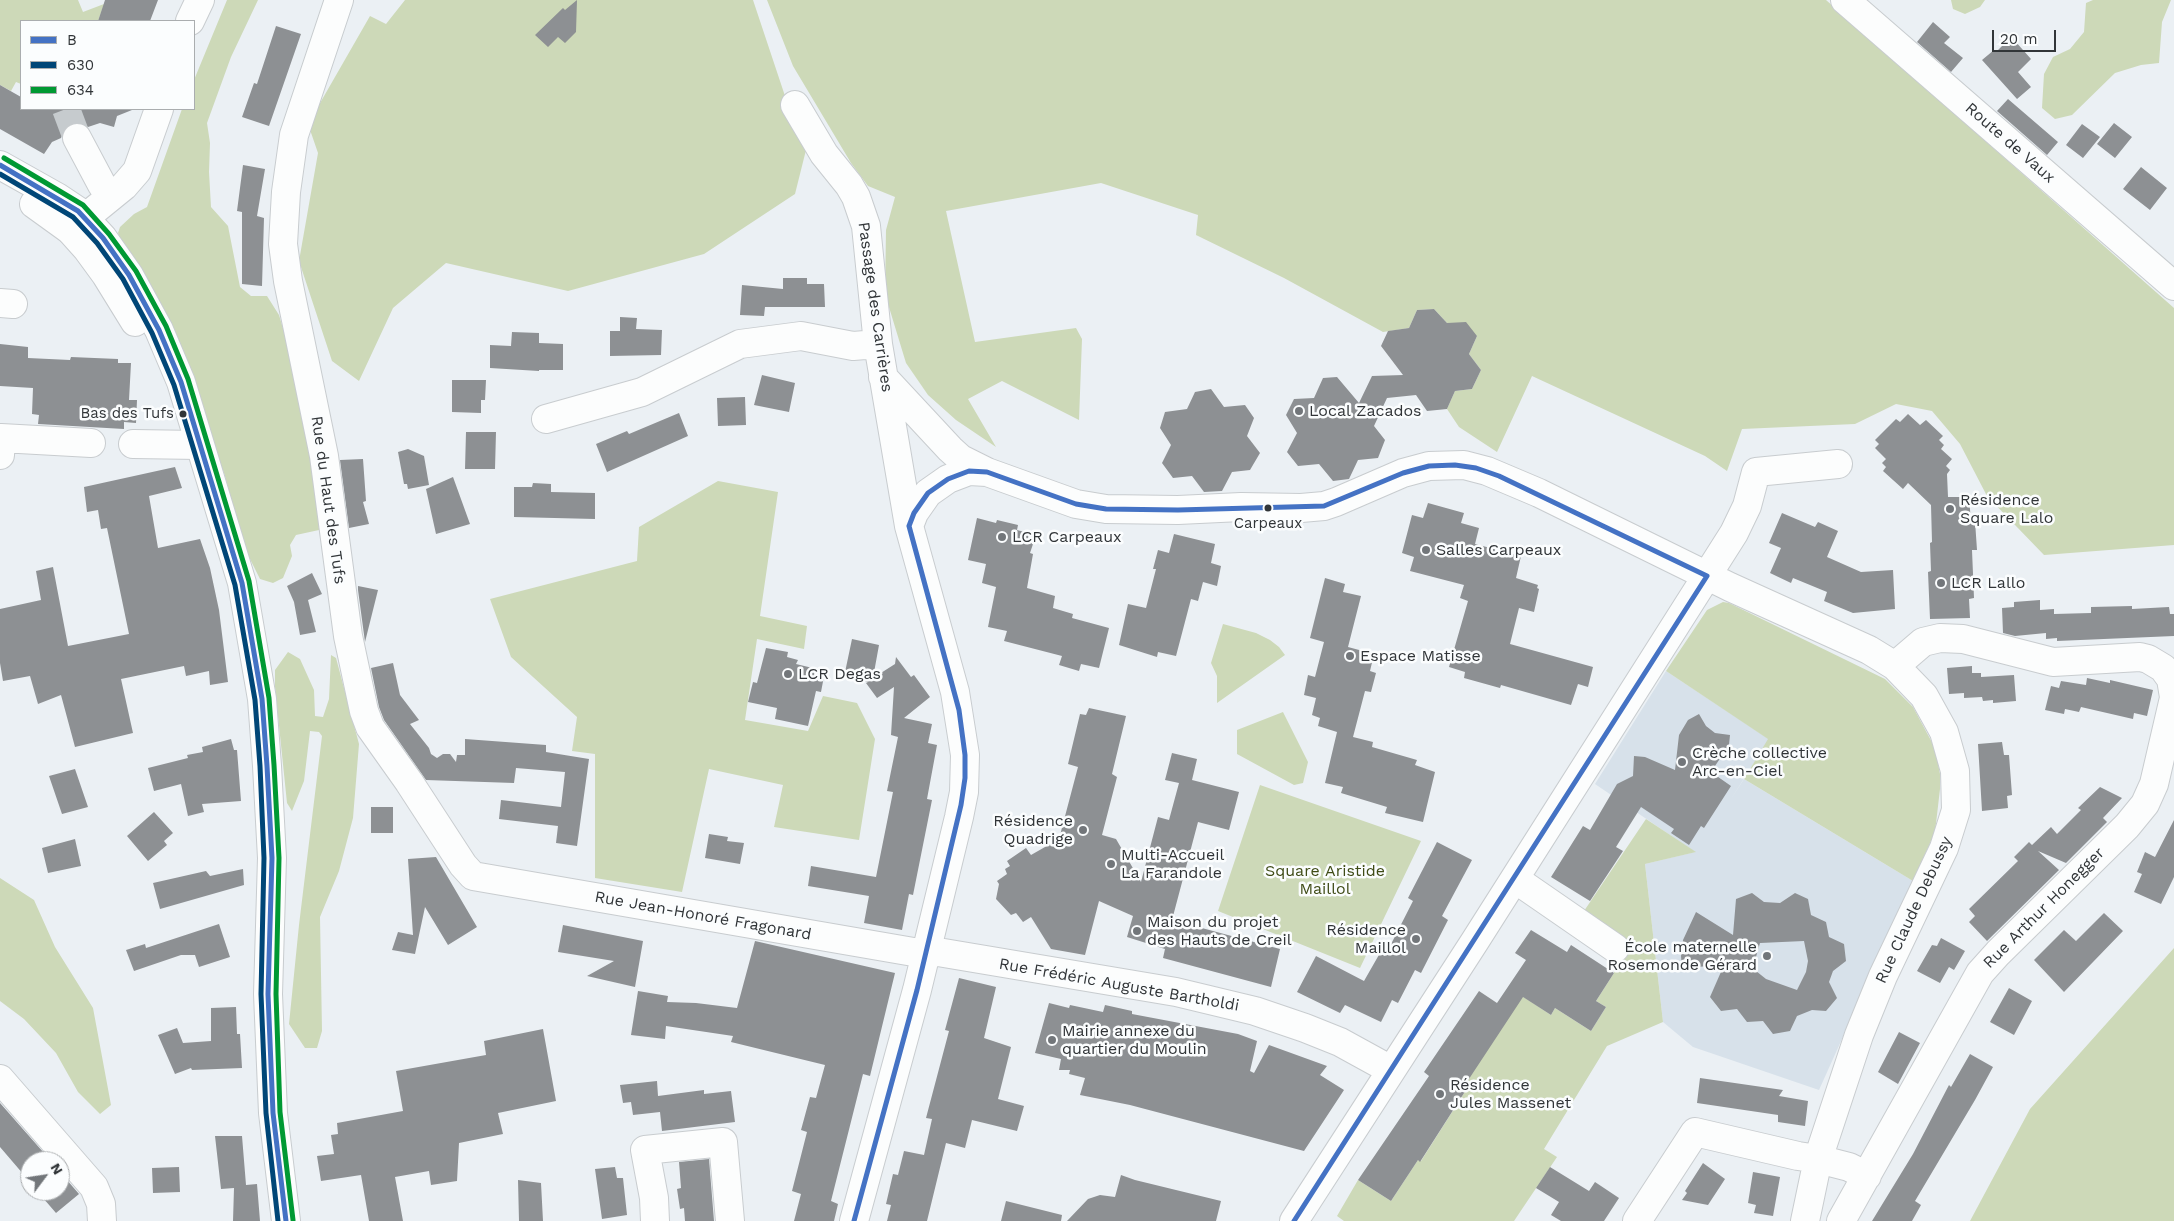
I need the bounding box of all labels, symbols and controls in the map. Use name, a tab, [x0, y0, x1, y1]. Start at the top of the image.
legend	[20, 20, 195, 110]
scale bar	[1994, 20, 2058, 52]
text: 20 m	[2000, 30, 2038, 48]
text: B	[67, 31, 77, 49]
text: 630	[67, 56, 94, 74]
text: 634	[67, 81, 94, 99]
street label: Route de Vaux	[1961, 99, 2059, 187]
street label: Passage des Carrières	[854, 221, 896, 393]
place label: Local Zacados	[1309, 401, 1422, 421]
place label: Bas des Tufs	[80, 405, 174, 423]
marker: Local Zacados	[1293, 405, 1305, 417]
marker: Bas des Tufs	[178, 409, 188, 419]
street label: Rue du Haut des Tufs	[307, 415, 349, 585]
place label: Résidence Square Lalo	[1960, 490, 2053, 528]
marker: Carpeaux	[1263, 503, 1273, 513]
marker: Résidence Square Lalo	[1944, 503, 1956, 515]
place label: Carpeaux	[1234, 515, 1302, 533]
place label: LCR Carpeaux	[1012, 527, 1122, 547]
marker: LCR Carpeaux	[996, 531, 1008, 543]
place label: Salles Carpeaux	[1436, 540, 1561, 560]
marker: Salles Carpeaux	[1420, 544, 1432, 556]
place label: LCR Lallo	[1951, 573, 2025, 593]
marker: LCR Lallo	[1935, 577, 1947, 589]
place label: Espace Matisse	[1360, 646, 1481, 666]
marker: Espace Matisse	[1344, 650, 1356, 662]
place label: LCR Degas	[798, 664, 881, 684]
marker: LCR Degas	[782, 668, 794, 680]
place label: Crèche collective Arc-en-Ciel	[1692, 743, 1827, 781]
marker: Crèche collective Arc-en-Ciel	[1676, 756, 1688, 768]
place label: Résidence Quadrige	[993, 811, 1073, 849]
marker: Résidence Quadrige	[1077, 824, 1089, 836]
street label: Rue Claude Debussy	[1872, 834, 1956, 986]
street label: Rue Arthur Honegger	[1980, 844, 2108, 972]
place label: Multi-Accueil La Farandole	[1121, 845, 1224, 883]
marker: Multi-Accueil La Farandole	[1105, 858, 1117, 870]
park label: Square Aristide Maillol	[1265, 861, 1385, 899]
street label: Rue Jean-Honoré Fragonard	[593, 887, 813, 945]
place label: Maison du projet des Hauts de Creil	[1147, 912, 1292, 950]
place label: Résidence Maillol	[1326, 920, 1406, 958]
marker: Maison du projet des Hauts de Creil	[1131, 925, 1143, 937]
marker: Résidence Maillol	[1410, 933, 1422, 945]
place label: École maternelle Rosemonde Gérard	[1607, 937, 1757, 975]
marker: École maternelle Rosemonde Gérard	[1761, 950, 1773, 962]
street label: Rue Frédéric Auguste Bartholdi	[997, 954, 1241, 1016]
place label: Mairie annexe du quartier du Moulin	[1062, 1021, 1207, 1059]
marker: Mairie annexe du quartier du Moulin	[1046, 1034, 1058, 1046]
place label: Résidence Jules Massenet	[1450, 1075, 1571, 1113]
marker: Résidence Jules Massenet	[1434, 1088, 1446, 1100]
north arrow	[20, 1151, 70, 1201]
text: N	[47, 1160, 67, 1177]

